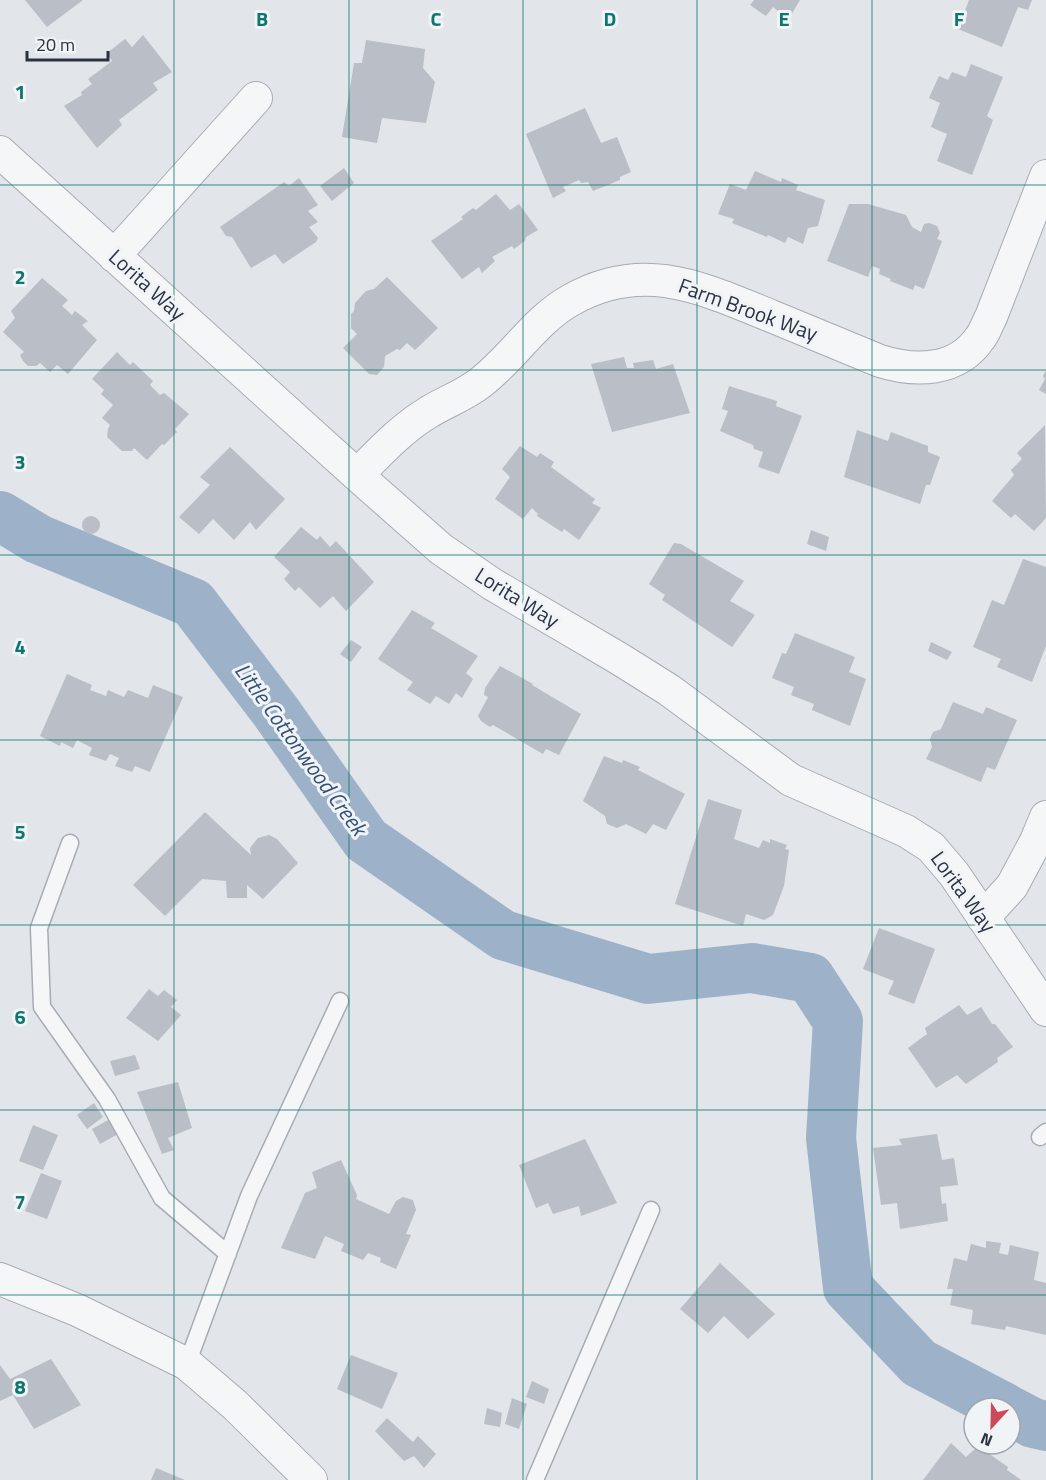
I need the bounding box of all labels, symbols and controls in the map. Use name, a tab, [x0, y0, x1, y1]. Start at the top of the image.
text: B	[256, 3, 268, 34]
text: C	[431, 3, 442, 34]
text: D	[604, 3, 616, 34]
text: E	[778, 3, 790, 34]
text: F	[954, 3, 965, 34]
scale bar	[27, 24, 108, 62]
text: 20 m	[36, 31, 75, 58]
text: 1	[14, 76, 26, 107]
street label: Lorita Way	[102, 241, 193, 328]
text: 2	[14, 261, 26, 292]
street label: Farm Brook Way	[674, 269, 822, 349]
text: 3	[14, 446, 26, 477]
street label: Lorita Way	[469, 559, 566, 636]
text: 4	[14, 631, 26, 662]
water label: Little Cottonwood Creek	[227, 656, 377, 844]
text: 5	[14, 816, 26, 847]
street label: Lorita Way	[923, 844, 1004, 939]
text: 6	[14, 1001, 26, 1032]
text: 7	[14, 1186, 26, 1217]
text: 8	[14, 1371, 26, 1402]
north arrow	[962, 1396, 1022, 1456]
text: N	[977, 1427, 996, 1453]

